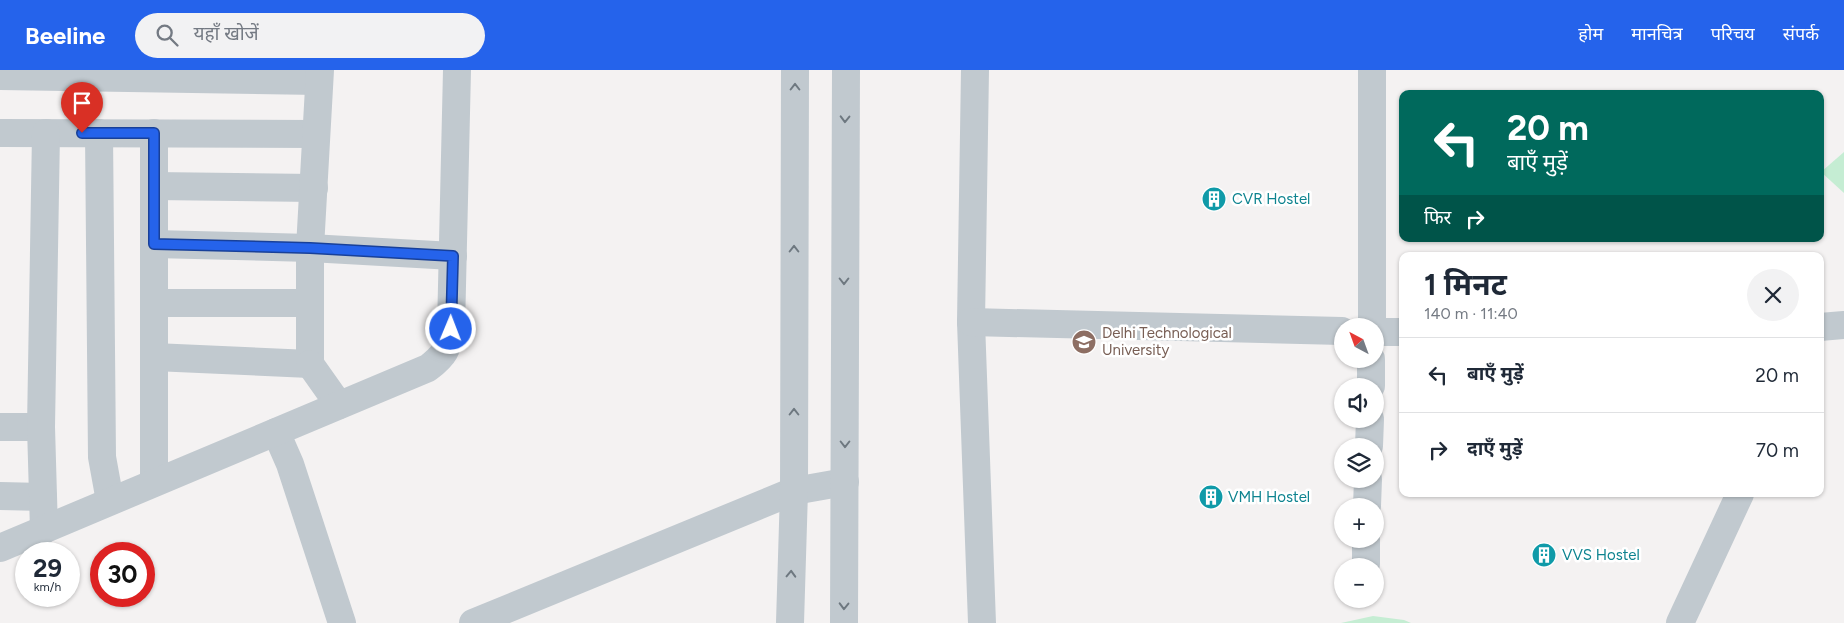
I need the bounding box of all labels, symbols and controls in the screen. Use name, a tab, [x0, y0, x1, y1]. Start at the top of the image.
search box	[135, 13, 485, 58]
text: Beeline	[25, 21, 105, 50]
icon: search	[153, 21, 181, 49]
text: यहाँ खोजें	[193, 22, 259, 45]
text: होम	[1578, 23, 1603, 45]
text: मानचित्र	[1631, 23, 1683, 45]
text: परिचय	[1711, 23, 1755, 45]
text: संपर्क	[1783, 23, 1819, 45]
pin	[61, 82, 103, 133]
one-way arrow	[790, 83, 800, 90]
icon: arrive	[68, 89, 96, 117]
text: 20 m	[1507, 107, 1589, 149]
icon: left	[1424, 110, 1489, 175]
one-way arrow	[840, 115, 850, 123]
text: बाएँ मुड़ें	[1507, 149, 1568, 176]
building icon: CVR Hostel	[1201, 186, 1227, 212]
place label: CVR Hostel	[1232, 190, 1310, 208]
icon: right	[1461, 205, 1489, 233]
text: फिर	[1424, 206, 1451, 229]
one-way arrow	[789, 245, 799, 253]
text: 1 मिनट	[1424, 266, 1507, 303]
button: close	[1747, 269, 1799, 321]
one-way arrow	[839, 278, 849, 285]
position arrow	[424, 302, 476, 354]
text: 140 m · 11:40	[1424, 304, 1518, 323]
north arrow	[1334, 318, 1384, 368]
map controls	[1334, 318, 1384, 608]
place label: Delhi Technological University	[1102, 324, 1232, 359]
school or university icon: Delhi Technological University	[1071, 329, 1097, 355]
icon: left	[1424, 361, 1452, 389]
text: बाएँ मुड़ें	[1467, 362, 1524, 385]
text: 20 m	[1755, 364, 1799, 387]
button: sound	[1334, 378, 1384, 428]
one-way arrow	[789, 408, 799, 416]
icon: right	[1424, 436, 1452, 464]
text: दाएँ मुड़ें	[1467, 437, 1523, 460]
button: layers	[1334, 438, 1384, 488]
text: 70 m	[1756, 439, 1799, 462]
one-way arrow	[840, 440, 850, 448]
building icon: VMH Hostel	[1198, 484, 1224, 510]
place label: VMH Hostel	[1228, 488, 1310, 506]
button: +	[1334, 498, 1384, 548]
speed limit sign: 30	[90, 542, 155, 607]
building icon: VVS Hostel	[1531, 542, 1557, 568]
place label: VVS Hostel	[1562, 546, 1640, 564]
text: 29	[33, 553, 62, 583]
button: −	[1334, 558, 1384, 608]
one-way arrow	[786, 570, 797, 578]
text: km/h	[34, 580, 61, 594]
one-way arrow	[839, 602, 849, 610]

